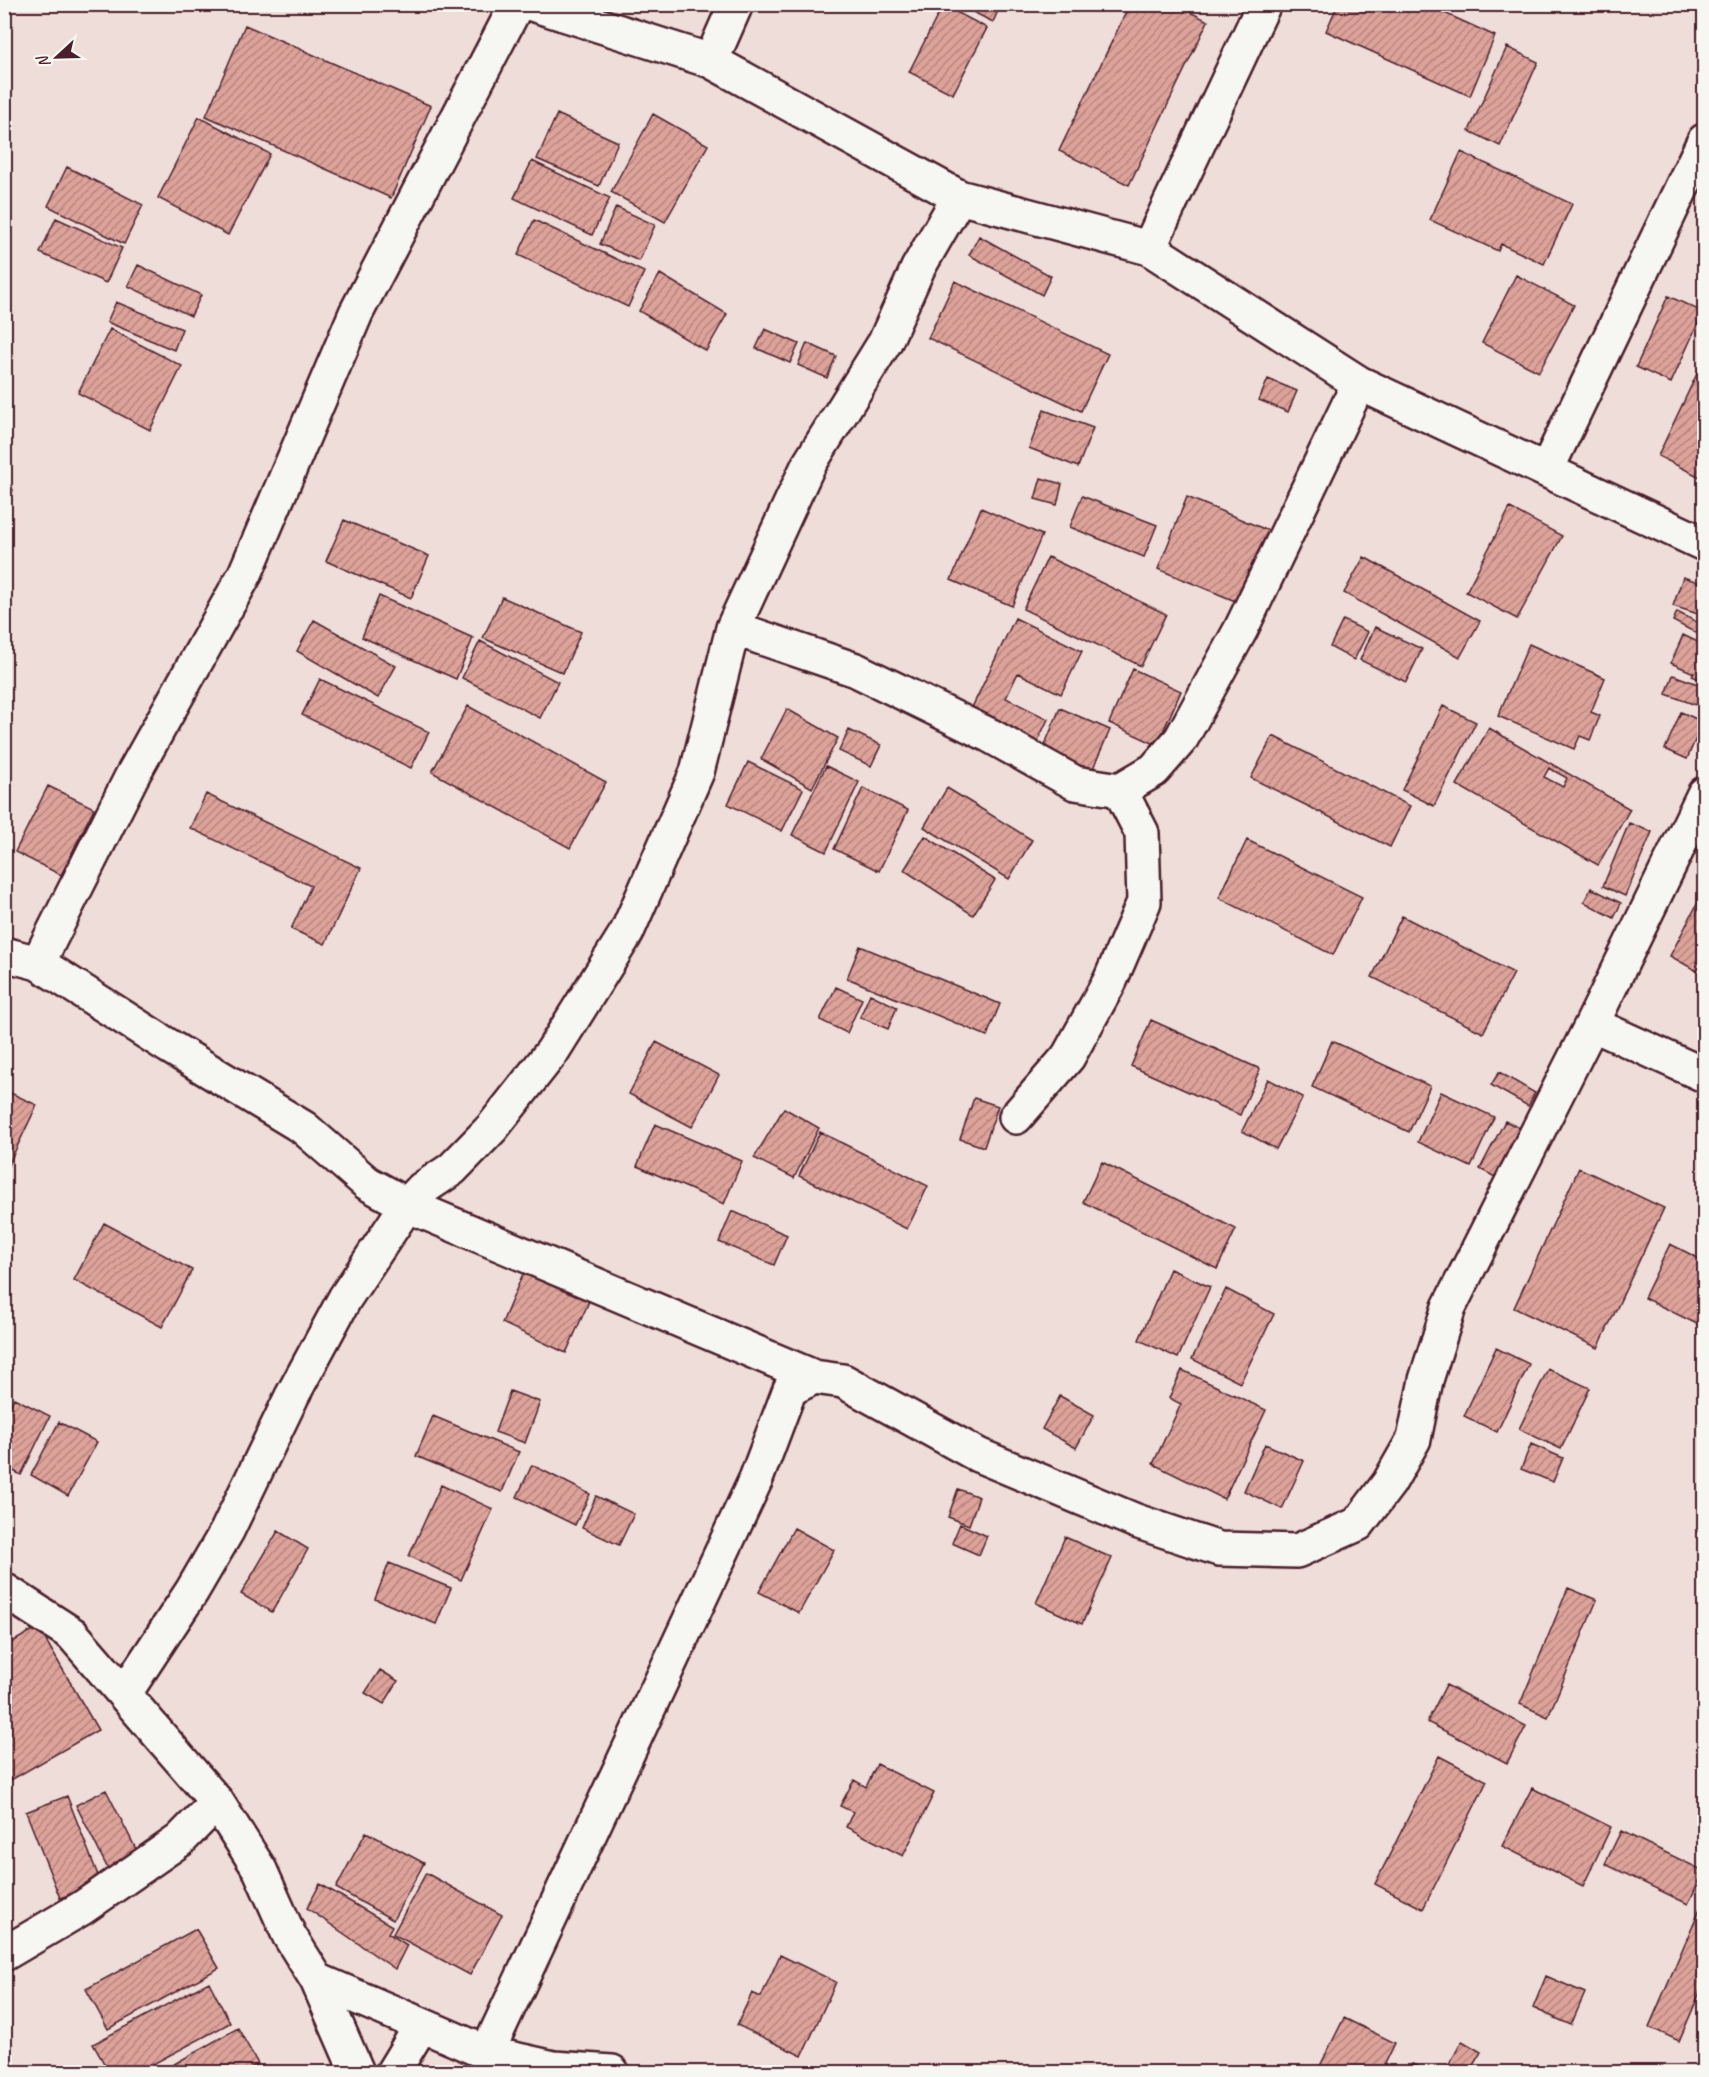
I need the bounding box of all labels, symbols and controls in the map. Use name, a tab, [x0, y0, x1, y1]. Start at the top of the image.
north arrow	[27, 27, 87, 87]
text: N	[32, 51, 55, 71]

